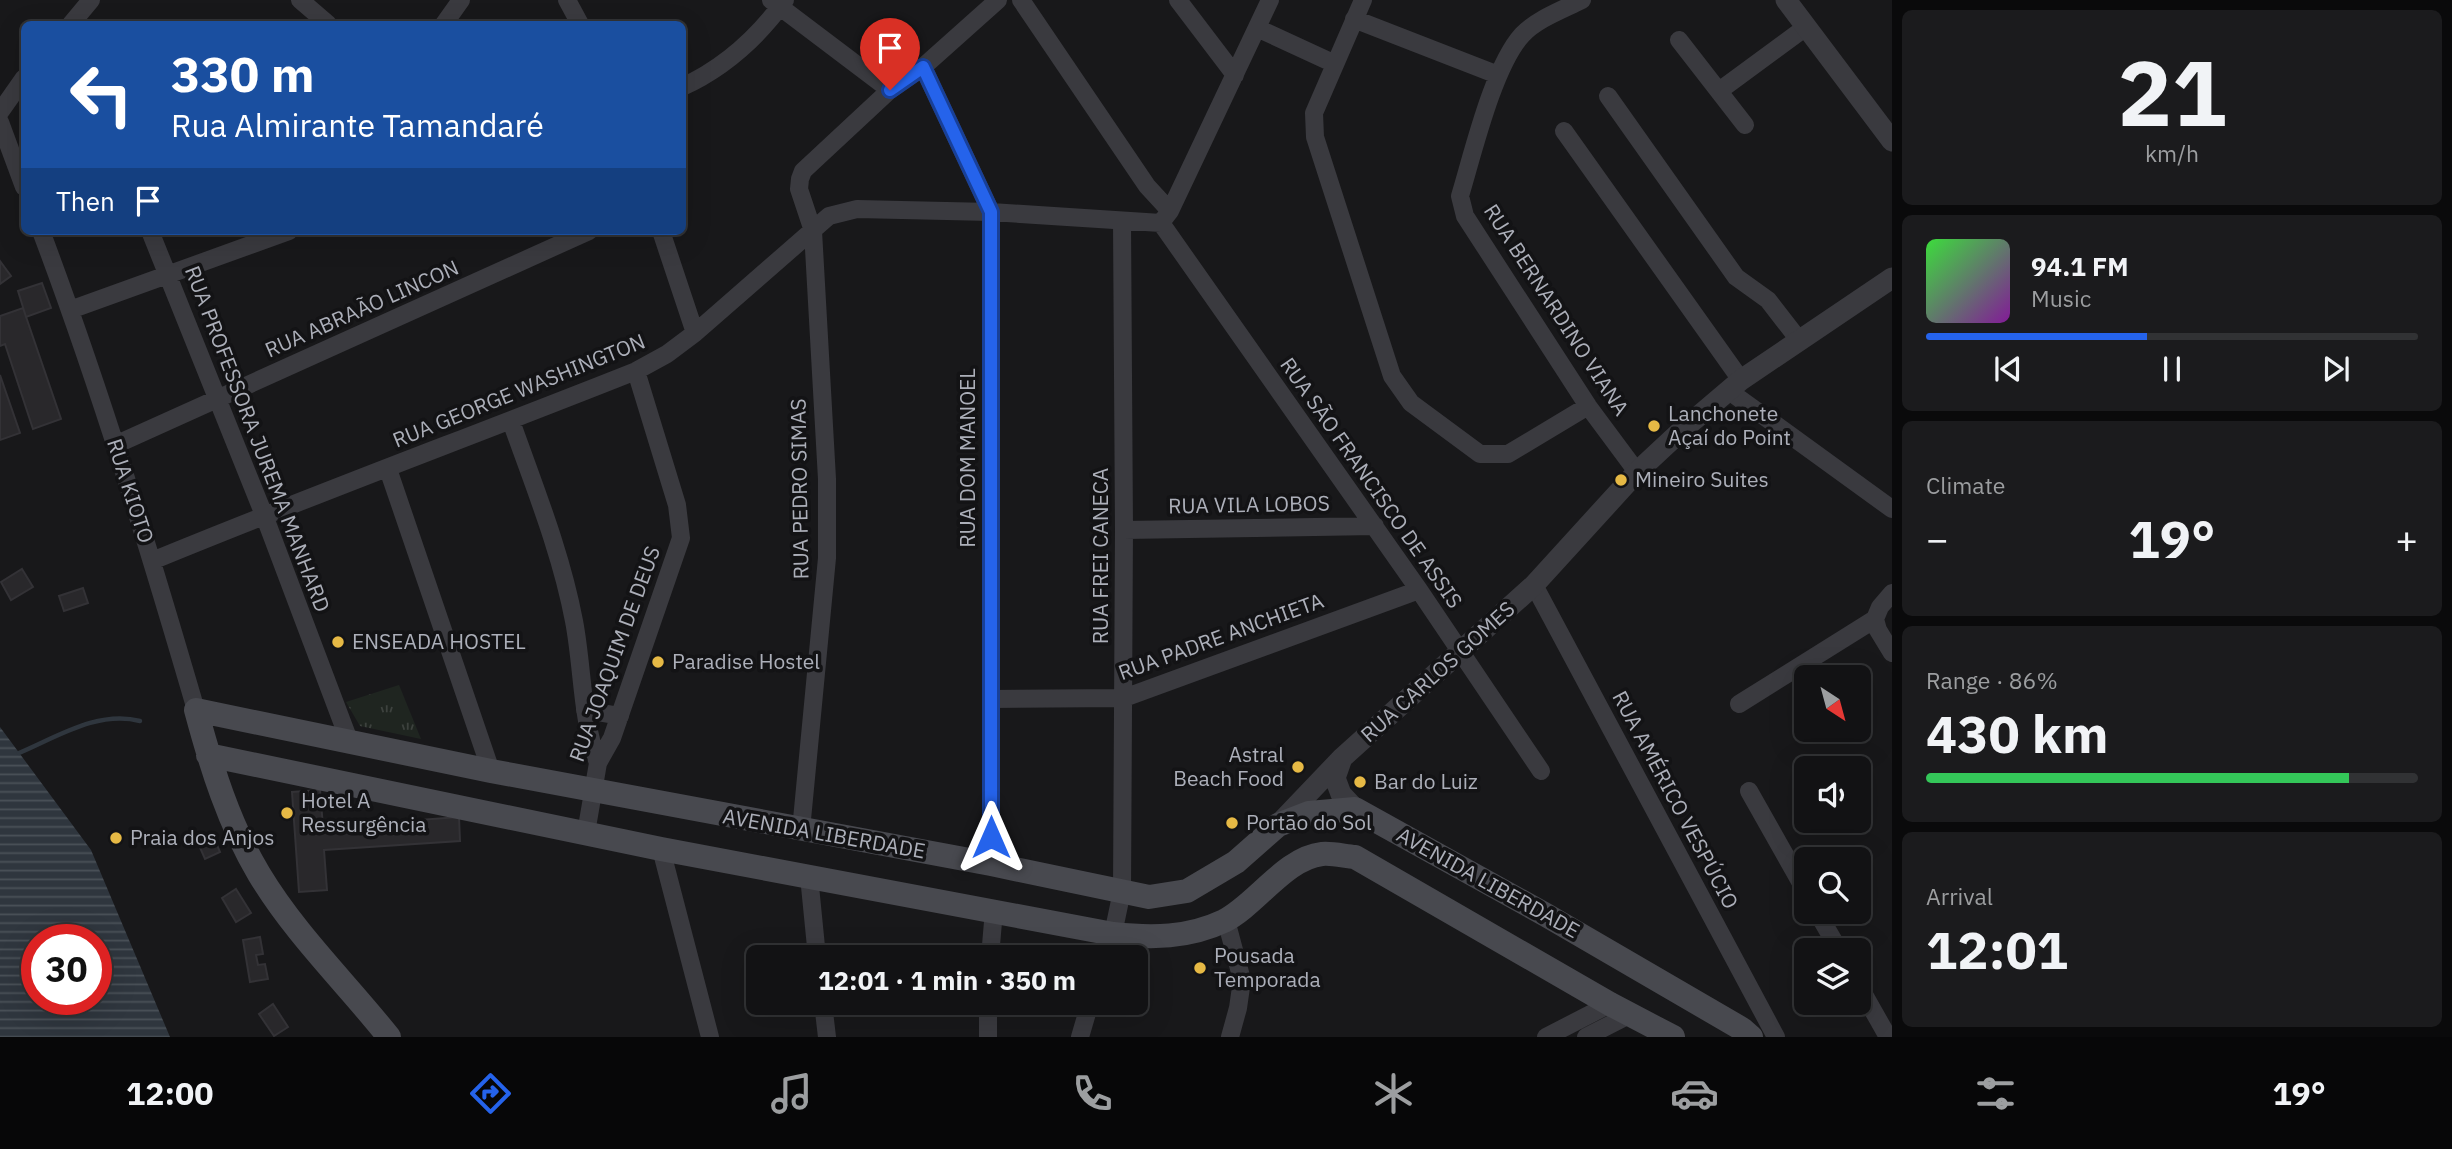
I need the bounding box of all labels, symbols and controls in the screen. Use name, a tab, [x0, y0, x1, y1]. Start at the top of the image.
pin	[860, 18, 920, 90]
icon: arrive	[871, 29, 909, 67]
text: 21	[2117, 33, 2227, 151]
text: 330 m	[171, 42, 315, 105]
icon: left	[56, 49, 147, 140]
text: Rua Almirante Tamandaré	[171, 104, 544, 146]
text: km/h	[2145, 138, 2199, 168]
icon: arrive	[129, 182, 167, 220]
text: Then	[56, 184, 115, 218]
street label: RUA BERNARDINO VIANA	[1478, 198, 1636, 421]
text: 94.1 FM	[2031, 249, 2129, 283]
street label: RUA ABRAÃO LINCON	[260, 253, 463, 363]
street label: RUA PROFESSORA JUREMA MANHARD	[179, 262, 337, 616]
text: Music	[2031, 283, 2091, 313]
street label: RUA GEORGE WASHINGTON	[388, 327, 649, 454]
icon: previous	[1989, 350, 2027, 388]
icon: pause	[2153, 350, 2191, 388]
icon: next	[2317, 350, 2355, 388]
street label: RUA SÃO FRANCISCO DE ASSIS	[1274, 352, 1469, 613]
street label: RUA DOM MANOEL	[953, 368, 981, 548]
street label: RUA PEDRO SIMAS	[783, 398, 815, 580]
place label: Lanchonete Açaí do Point	[1668, 399, 1791, 451]
marker: Lanchonete Açaí do Point	[1646, 418, 1662, 434]
street label: RUA KIOTO	[101, 435, 161, 546]
place label: Mineiro Suites	[1635, 465, 1769, 493]
street label: RUA FREI CANECA	[1086, 468, 1114, 644]
text: Climate	[1926, 470, 2005, 500]
marker: Mineiro Suites	[1613, 472, 1629, 488]
street label: RUA VILA LOBOS	[1168, 489, 1330, 519]
text: 19°	[2129, 505, 2215, 572]
text: −	[1926, 514, 1949, 563]
text: +	[2395, 514, 2418, 563]
street label: RUA JOAQUIM DE DEUS	[562, 542, 666, 765]
street label: RUA PADRE ANCHIETA	[1114, 586, 1327, 686]
street label: RUA CARLOS GOMES	[1354, 594, 1520, 748]
place label: ENSEADA HOSTEL	[352, 627, 526, 655]
marker: ENSEADA HOSTEL	[330, 634, 346, 650]
place label: Paradise Hostel	[672, 647, 820, 675]
marker: Paradise Hostel	[650, 654, 666, 670]
north arrow	[1794, 665, 1871, 742]
map controls	[1794, 665, 1871, 1015]
text: Range · 86%	[1926, 665, 2058, 695]
street label: RUA AMÉRICO VESPÚCIO	[1606, 686, 1745, 913]
text: 430 km	[1926, 700, 2108, 767]
place label: Astral Beach Food	[1173, 740, 1284, 792]
button: sound	[1794, 756, 1871, 833]
marker: Astral Beach Food	[1290, 759, 1306, 775]
place label: Bar do Luiz	[1374, 767, 1478, 795]
marker: Bar do Luiz	[1352, 774, 1368, 790]
place label: Hotel A Ressurgência	[301, 786, 427, 838]
position arrow	[954, 800, 1028, 874]
street label: AVENIDA LIBERDADE	[721, 801, 928, 865]
marker: Hotel A Ressurgência	[279, 805, 295, 821]
place label: Portão do Sol	[1246, 808, 1372, 836]
marker: Portão do Sol	[1224, 815, 1240, 831]
street label: AVENIDA LIBERDADE	[1392, 820, 1585, 944]
place label: Praia dos Anjos	[130, 823, 275, 851]
marker: Praia dos Anjos	[108, 830, 124, 846]
button: search	[1794, 847, 1871, 924]
text: Arrival	[1926, 881, 1993, 911]
text: 12:01	[1926, 916, 2068, 983]
speed limit sign: 30	[21, 924, 112, 1015]
button: layers	[1794, 938, 1871, 1015]
place label: Pousada Temporada	[1214, 941, 1321, 993]
marker: Pousada Temporada	[1192, 960, 1208, 976]
text: 12:01 · 1 min · 350 m	[818, 963, 1076, 997]
icon: directions	[466, 1069, 515, 1118]
icon: music	[767, 1069, 816, 1118]
icon: phone	[1068, 1069, 1117, 1118]
icon: climate	[1369, 1069, 1418, 1118]
icon: car	[1670, 1069, 1719, 1118]
icon: filters	[1971, 1069, 2020, 1118]
text: 12:00	[126, 1072, 213, 1114]
text: 19°	[2272, 1072, 2326, 1114]

